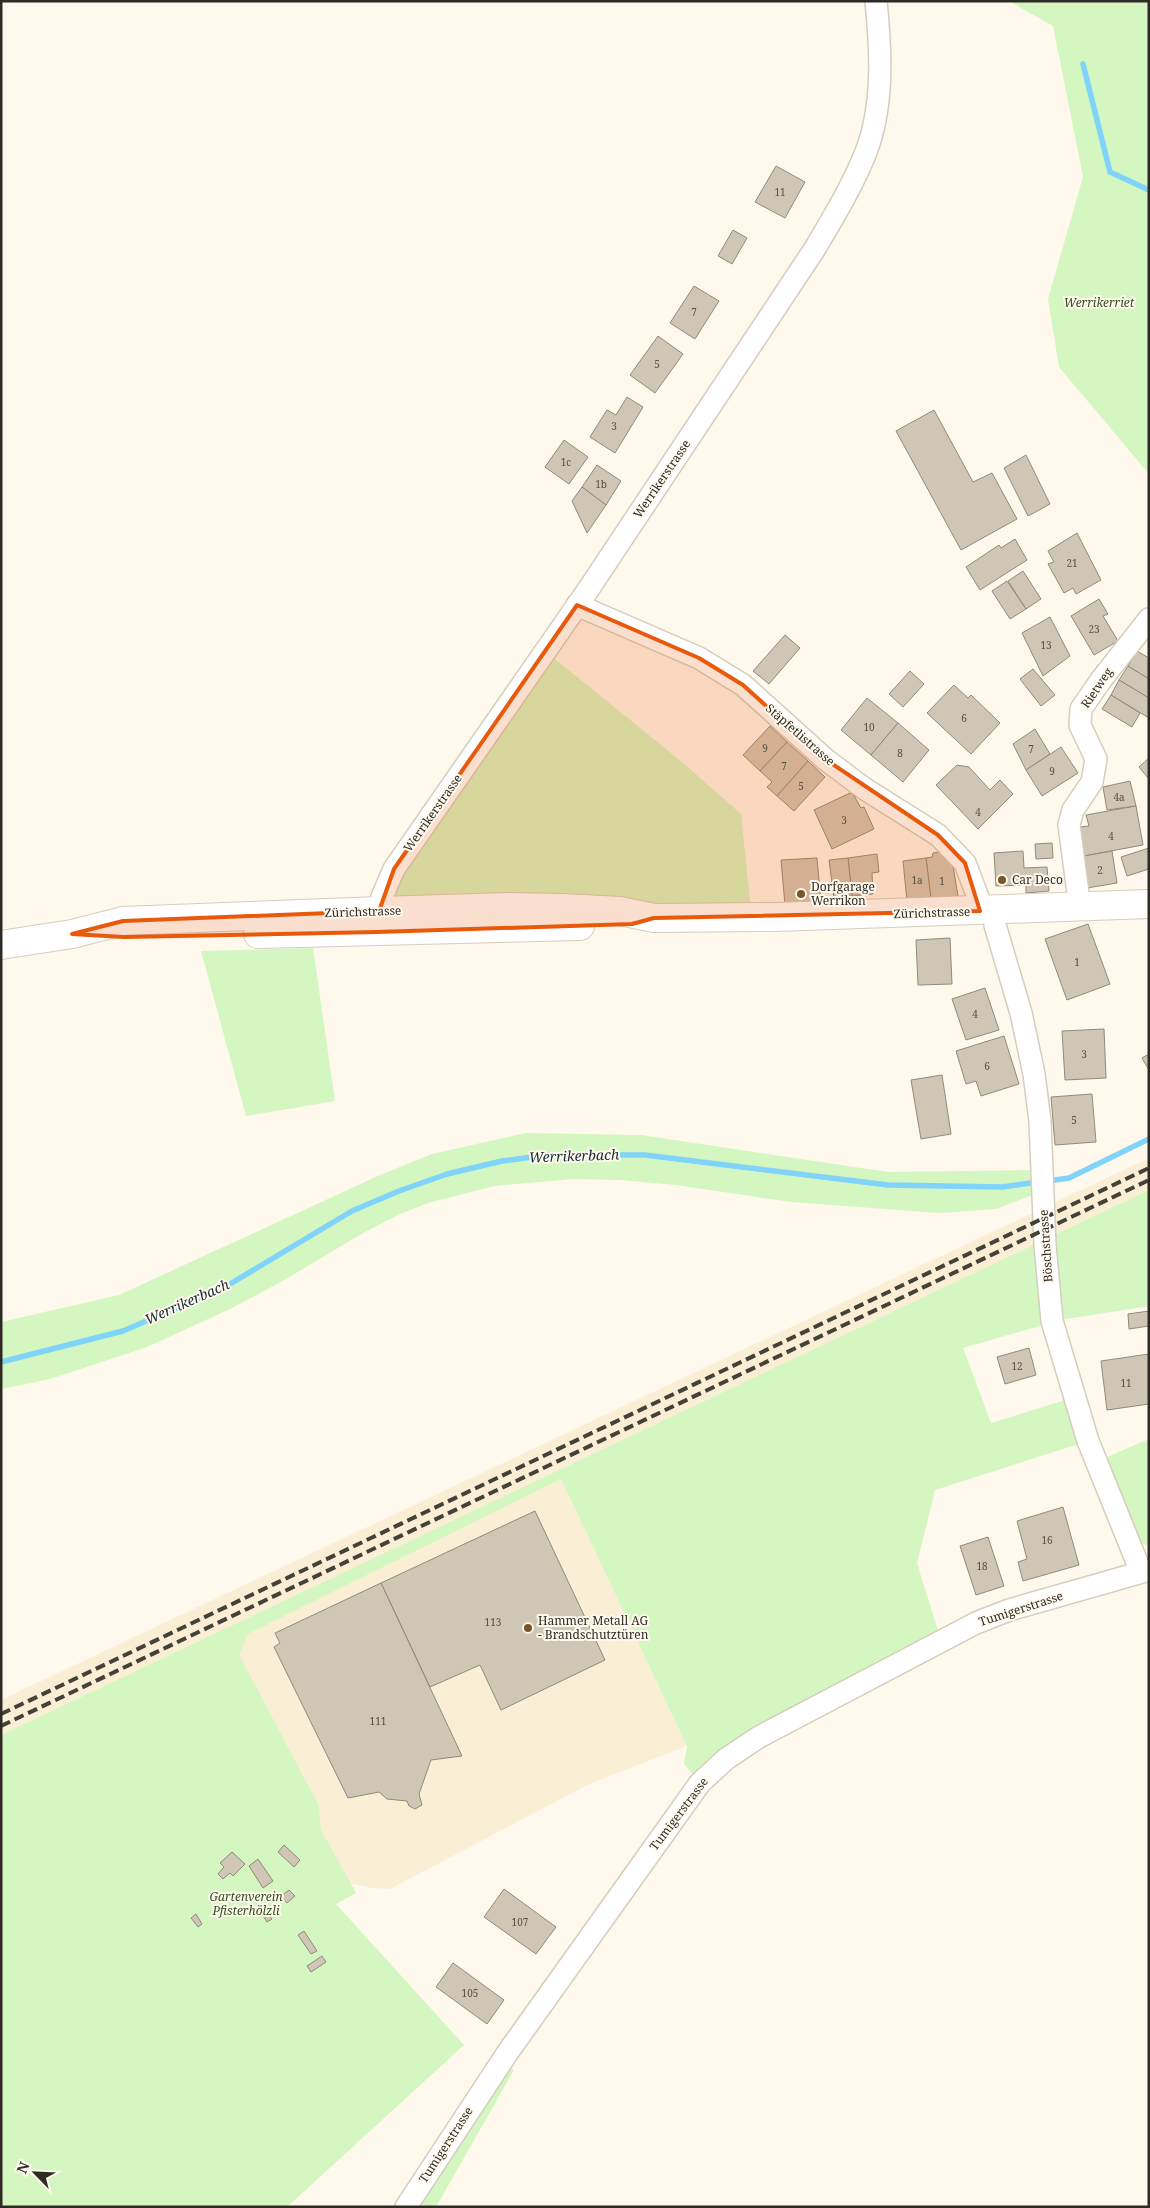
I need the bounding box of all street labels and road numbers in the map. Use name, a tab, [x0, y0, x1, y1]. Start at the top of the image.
street label: Werrikerstrasse	[629, 436, 694, 521]
street label: Rietweg	[1077, 664, 1117, 711]
street label: Stäpfetlistrasse	[762, 700, 839, 769]
street label: Werrikerstrasse	[399, 770, 466, 855]
street label: Zürichstrasse	[324, 902, 402, 921]
street label: Zürichstrasse	[893, 903, 971, 922]
street label: Böschstrasse	[1034, 1209, 1057, 1283]
street label: Tumigerstrasse	[976, 1587, 1065, 1630]
street label: Tumigerstrasse	[645, 1774, 712, 1854]
street label: Tumigerstrasse	[415, 2103, 477, 2186]

